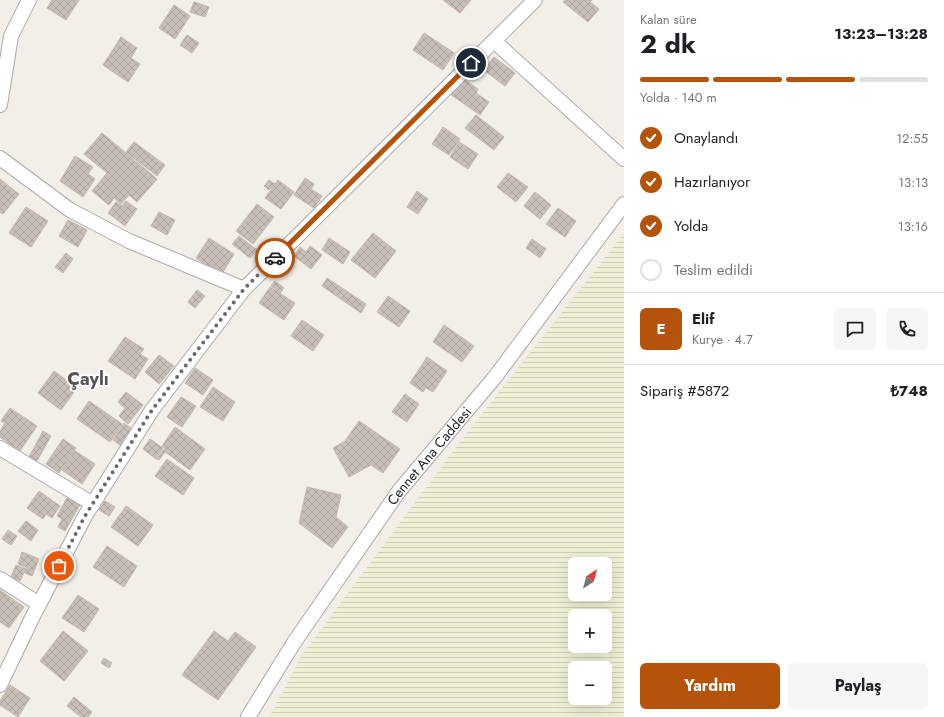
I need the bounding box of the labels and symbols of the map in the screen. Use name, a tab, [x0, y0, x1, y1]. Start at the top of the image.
pin	[454, 46, 488, 80]
courier	[255, 238, 295, 278]
district label: Çaylı	[67, 366, 109, 392]
street label: Cennet Ana Caddesi	[382, 402, 476, 509]
pin	[42, 549, 76, 583]
north arrow	[568, 557, 612, 601]

